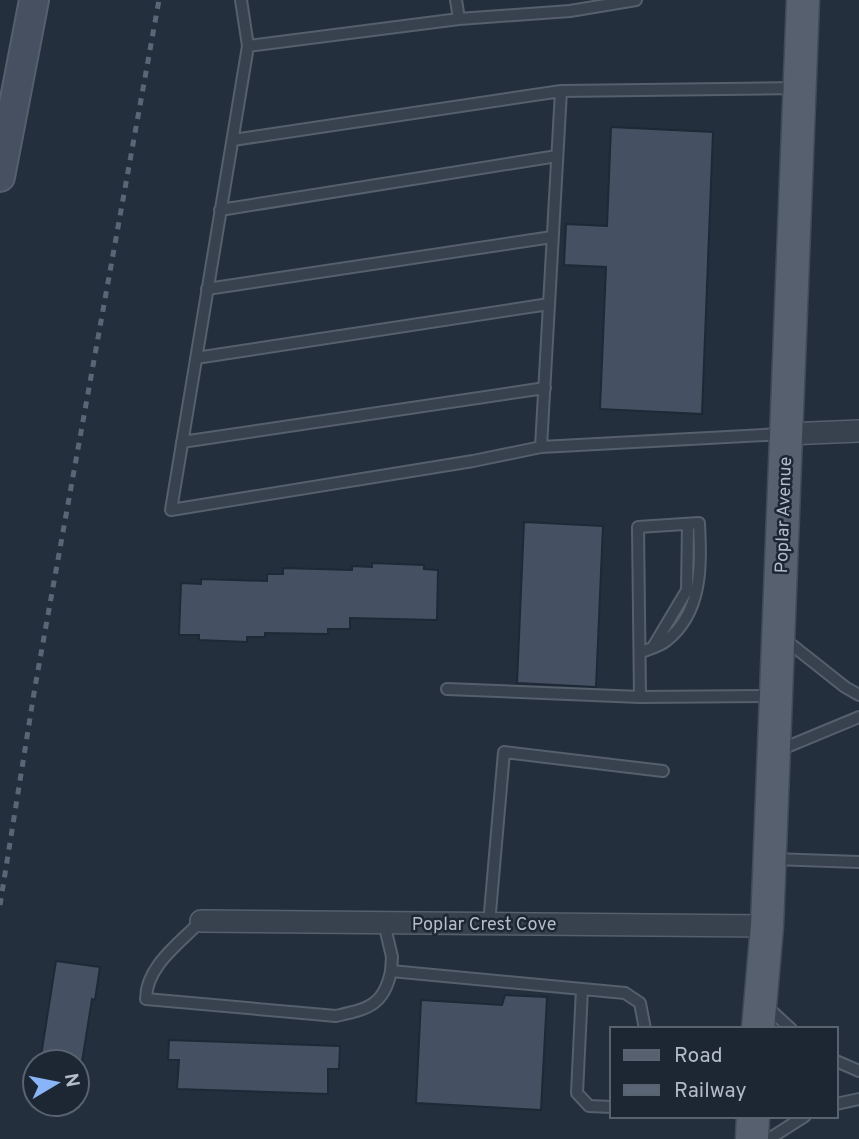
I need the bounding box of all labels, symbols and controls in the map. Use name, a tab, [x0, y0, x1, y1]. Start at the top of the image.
street label: Poplar Avenue	[771, 456, 798, 574]
street label: Poplar Crest Cove	[412, 914, 556, 937]
legend	[610, 1027, 838, 1118]
text: Road	[674, 1043, 723, 1070]
north arrow	[21, 1048, 91, 1118]
text: N	[58, 1072, 84, 1089]
text: Railway	[674, 1078, 747, 1105]

